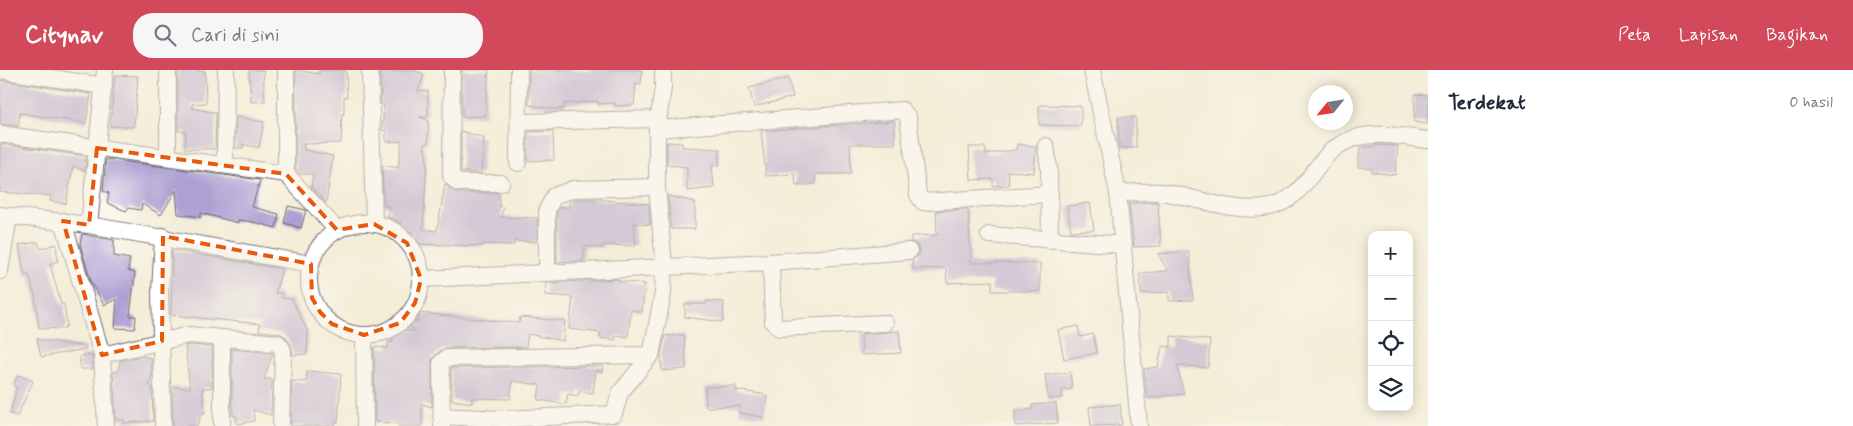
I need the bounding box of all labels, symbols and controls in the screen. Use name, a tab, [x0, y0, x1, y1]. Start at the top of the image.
search box	[133, 13, 483, 58]
text: Citynav	[25, 20, 103, 51]
icon: search	[151, 21, 179, 49]
text: Cari di sini	[191, 23, 280, 48]
text: Peta	[1618, 23, 1651, 47]
text: Lapisan	[1679, 23, 1738, 47]
text: Bagikan	[1766, 23, 1828, 47]
north arrow	[1308, 85, 1353, 130]
text: Terdekat	[1448, 89, 1526, 117]
text: 0 hasil	[1789, 92, 1833, 113]
map controls	[1368, 231, 1413, 411]
button: +	[1368, 231, 1413, 276]
button: −	[1368, 276, 1413, 321]
button: locate	[1368, 321, 1413, 366]
button: layers	[1368, 366, 1413, 411]

